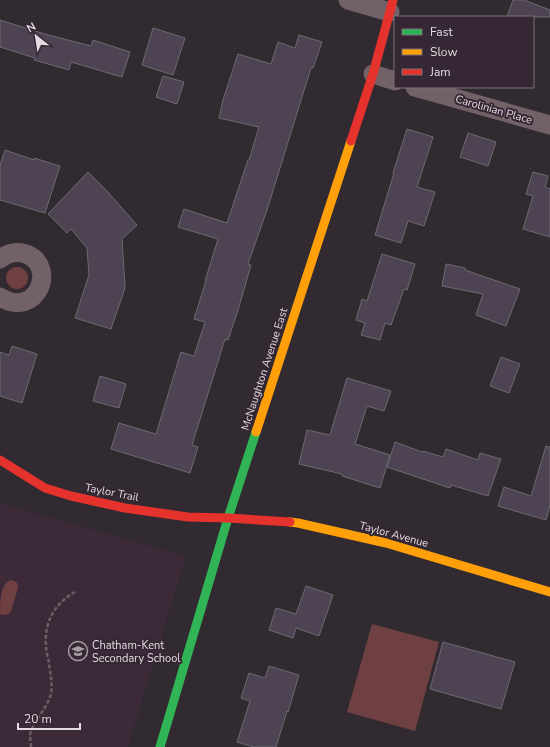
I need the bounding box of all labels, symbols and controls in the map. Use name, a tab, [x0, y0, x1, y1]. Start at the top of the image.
north arrow	[16, 16, 56, 56]
legend	[394, 16, 534, 88]
text: N	[24, 19, 39, 36]
text: Fast	[430, 24, 453, 40]
text: Slow	[430, 44, 458, 60]
text: Jam	[429, 64, 451, 80]
street label: Carolinian Place	[454, 91, 534, 128]
street label: McNaughton Avenue East	[238, 306, 291, 432]
street label: Taylor Trail	[84, 480, 141, 505]
street label: Taylor Avenue	[358, 518, 430, 551]
place label: Chatham-Kent Secondary School	[92, 638, 181, 666]
school or university icon: Chatham-Kent Secondary School	[67, 640, 89, 662]
scale bar	[18, 705, 80, 731]
text: 20 m	[24, 711, 52, 727]

